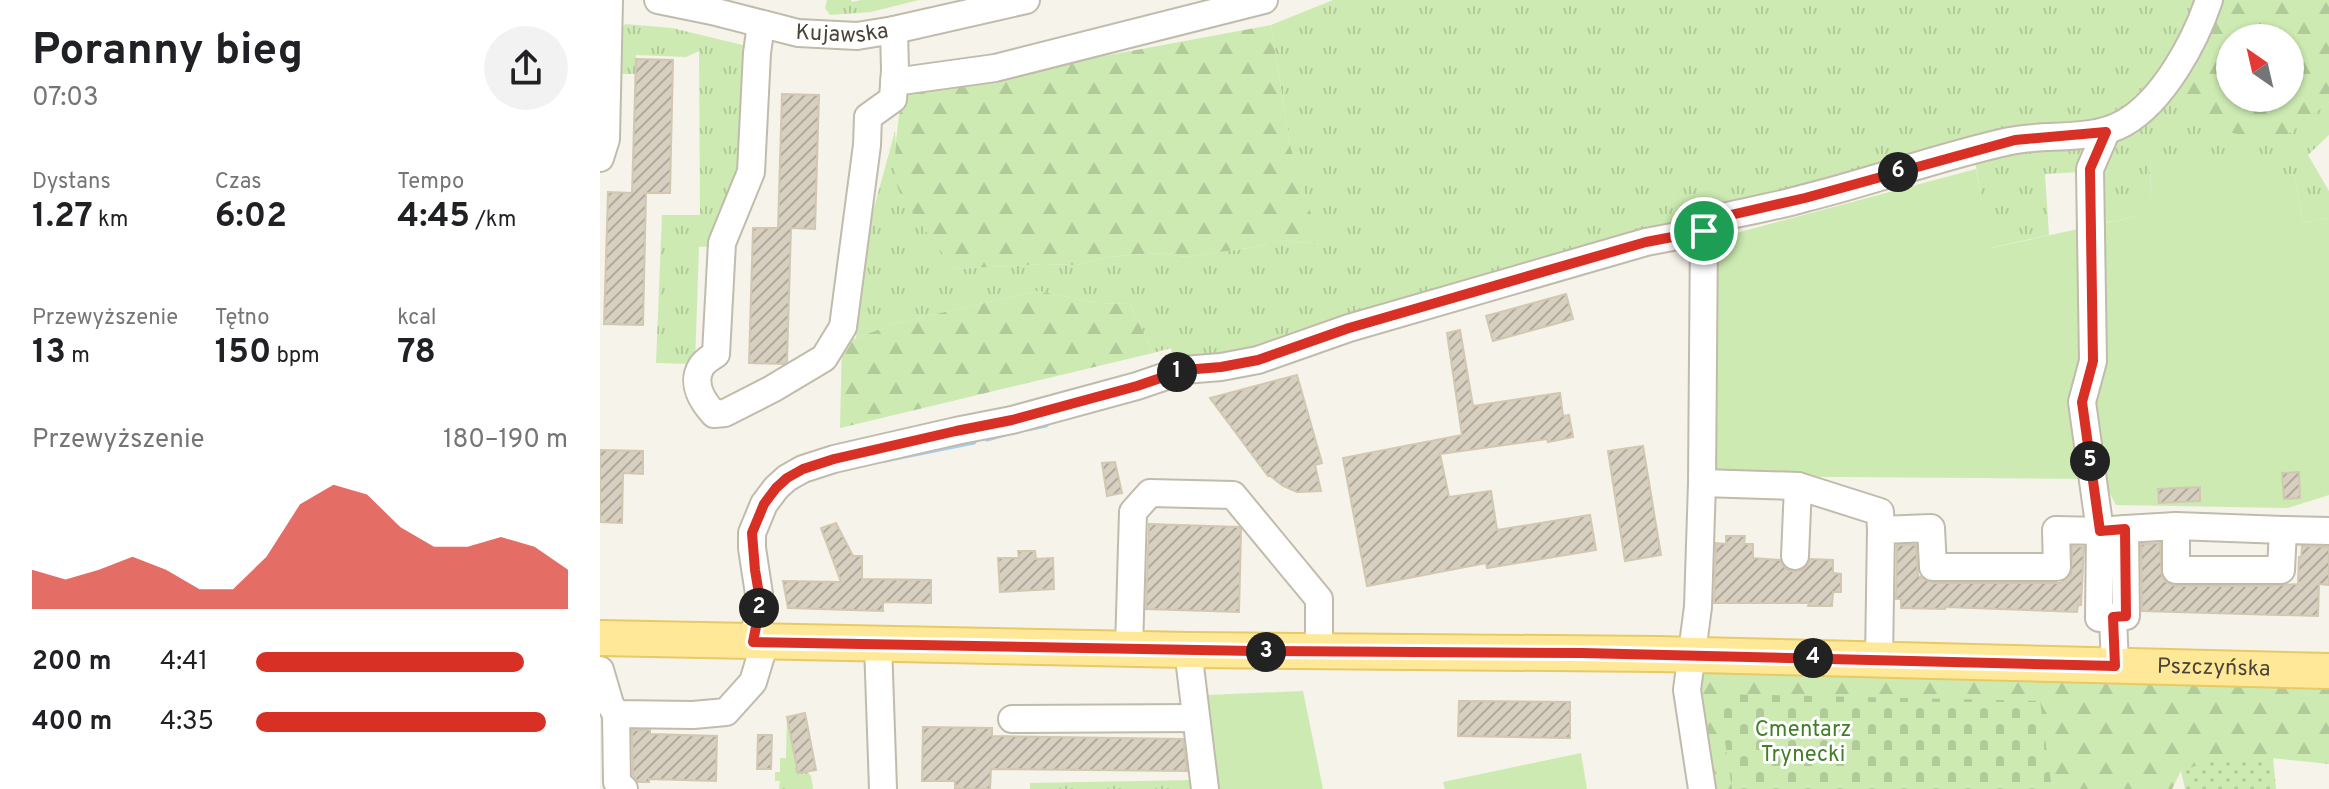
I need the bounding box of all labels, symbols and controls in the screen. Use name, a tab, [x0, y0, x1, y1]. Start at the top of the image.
street label: Kujawska	[795, 18, 890, 50]
text: Poranny bieg	[32, 24, 303, 80]
north arrow	[2216, 24, 2304, 112]
map controls	[2216, 24, 2304, 112]
button: share	[484, 26, 568, 110]
text: 07:03	[32, 82, 99, 115]
pin: 6	[1878, 152, 1918, 192]
text: 6	[1891, 158, 1905, 185]
text: Dystans	[32, 169, 111, 196]
text: Czas	[215, 169, 262, 196]
text: Tempo	[397, 169, 464, 196]
text: 1.27	[32, 196, 93, 239]
text: 6:02	[215, 196, 287, 239]
text: 4:45	[397, 196, 470, 239]
pin	[1670, 197, 1738, 265]
text: km	[93, 207, 128, 234]
text: /km	[470, 207, 516, 234]
icon: arrive	[1682, 209, 1726, 253]
text: Przewyższenie	[32, 305, 178, 332]
text: Tętno	[215, 305, 270, 332]
text: kcal	[397, 305, 436, 332]
text: 13	[32, 332, 66, 375]
text: 150	[215, 332, 271, 375]
text: 78	[397, 332, 436, 375]
text: m	[66, 343, 90, 370]
text: bpm	[271, 343, 320, 370]
pin: 1	[1157, 352, 1197, 392]
text: 1	[1173, 358, 1181, 385]
text: Przewyższenie	[32, 424, 205, 457]
text: 180–190 m	[443, 424, 568, 457]
pin: 5	[2070, 441, 2110, 481]
text: 5	[2083, 447, 2097, 474]
pin: 2	[739, 588, 779, 628]
text: 2	[752, 594, 766, 621]
pin: 3	[1246, 632, 1286, 672]
text: 3	[1259, 638, 1273, 665]
pin: 4	[1793, 638, 1833, 678]
text: 4	[1806, 644, 1820, 671]
text: 200 m	[32, 646, 111, 679]
text: 4:41	[160, 646, 208, 679]
street label: Pszczyńska	[2157, 653, 2271, 683]
text: 400 m	[32, 706, 112, 739]
text: 4:35	[160, 706, 214, 739]
park label: Cmentarz Trynecki	[1755, 717, 1851, 769]

